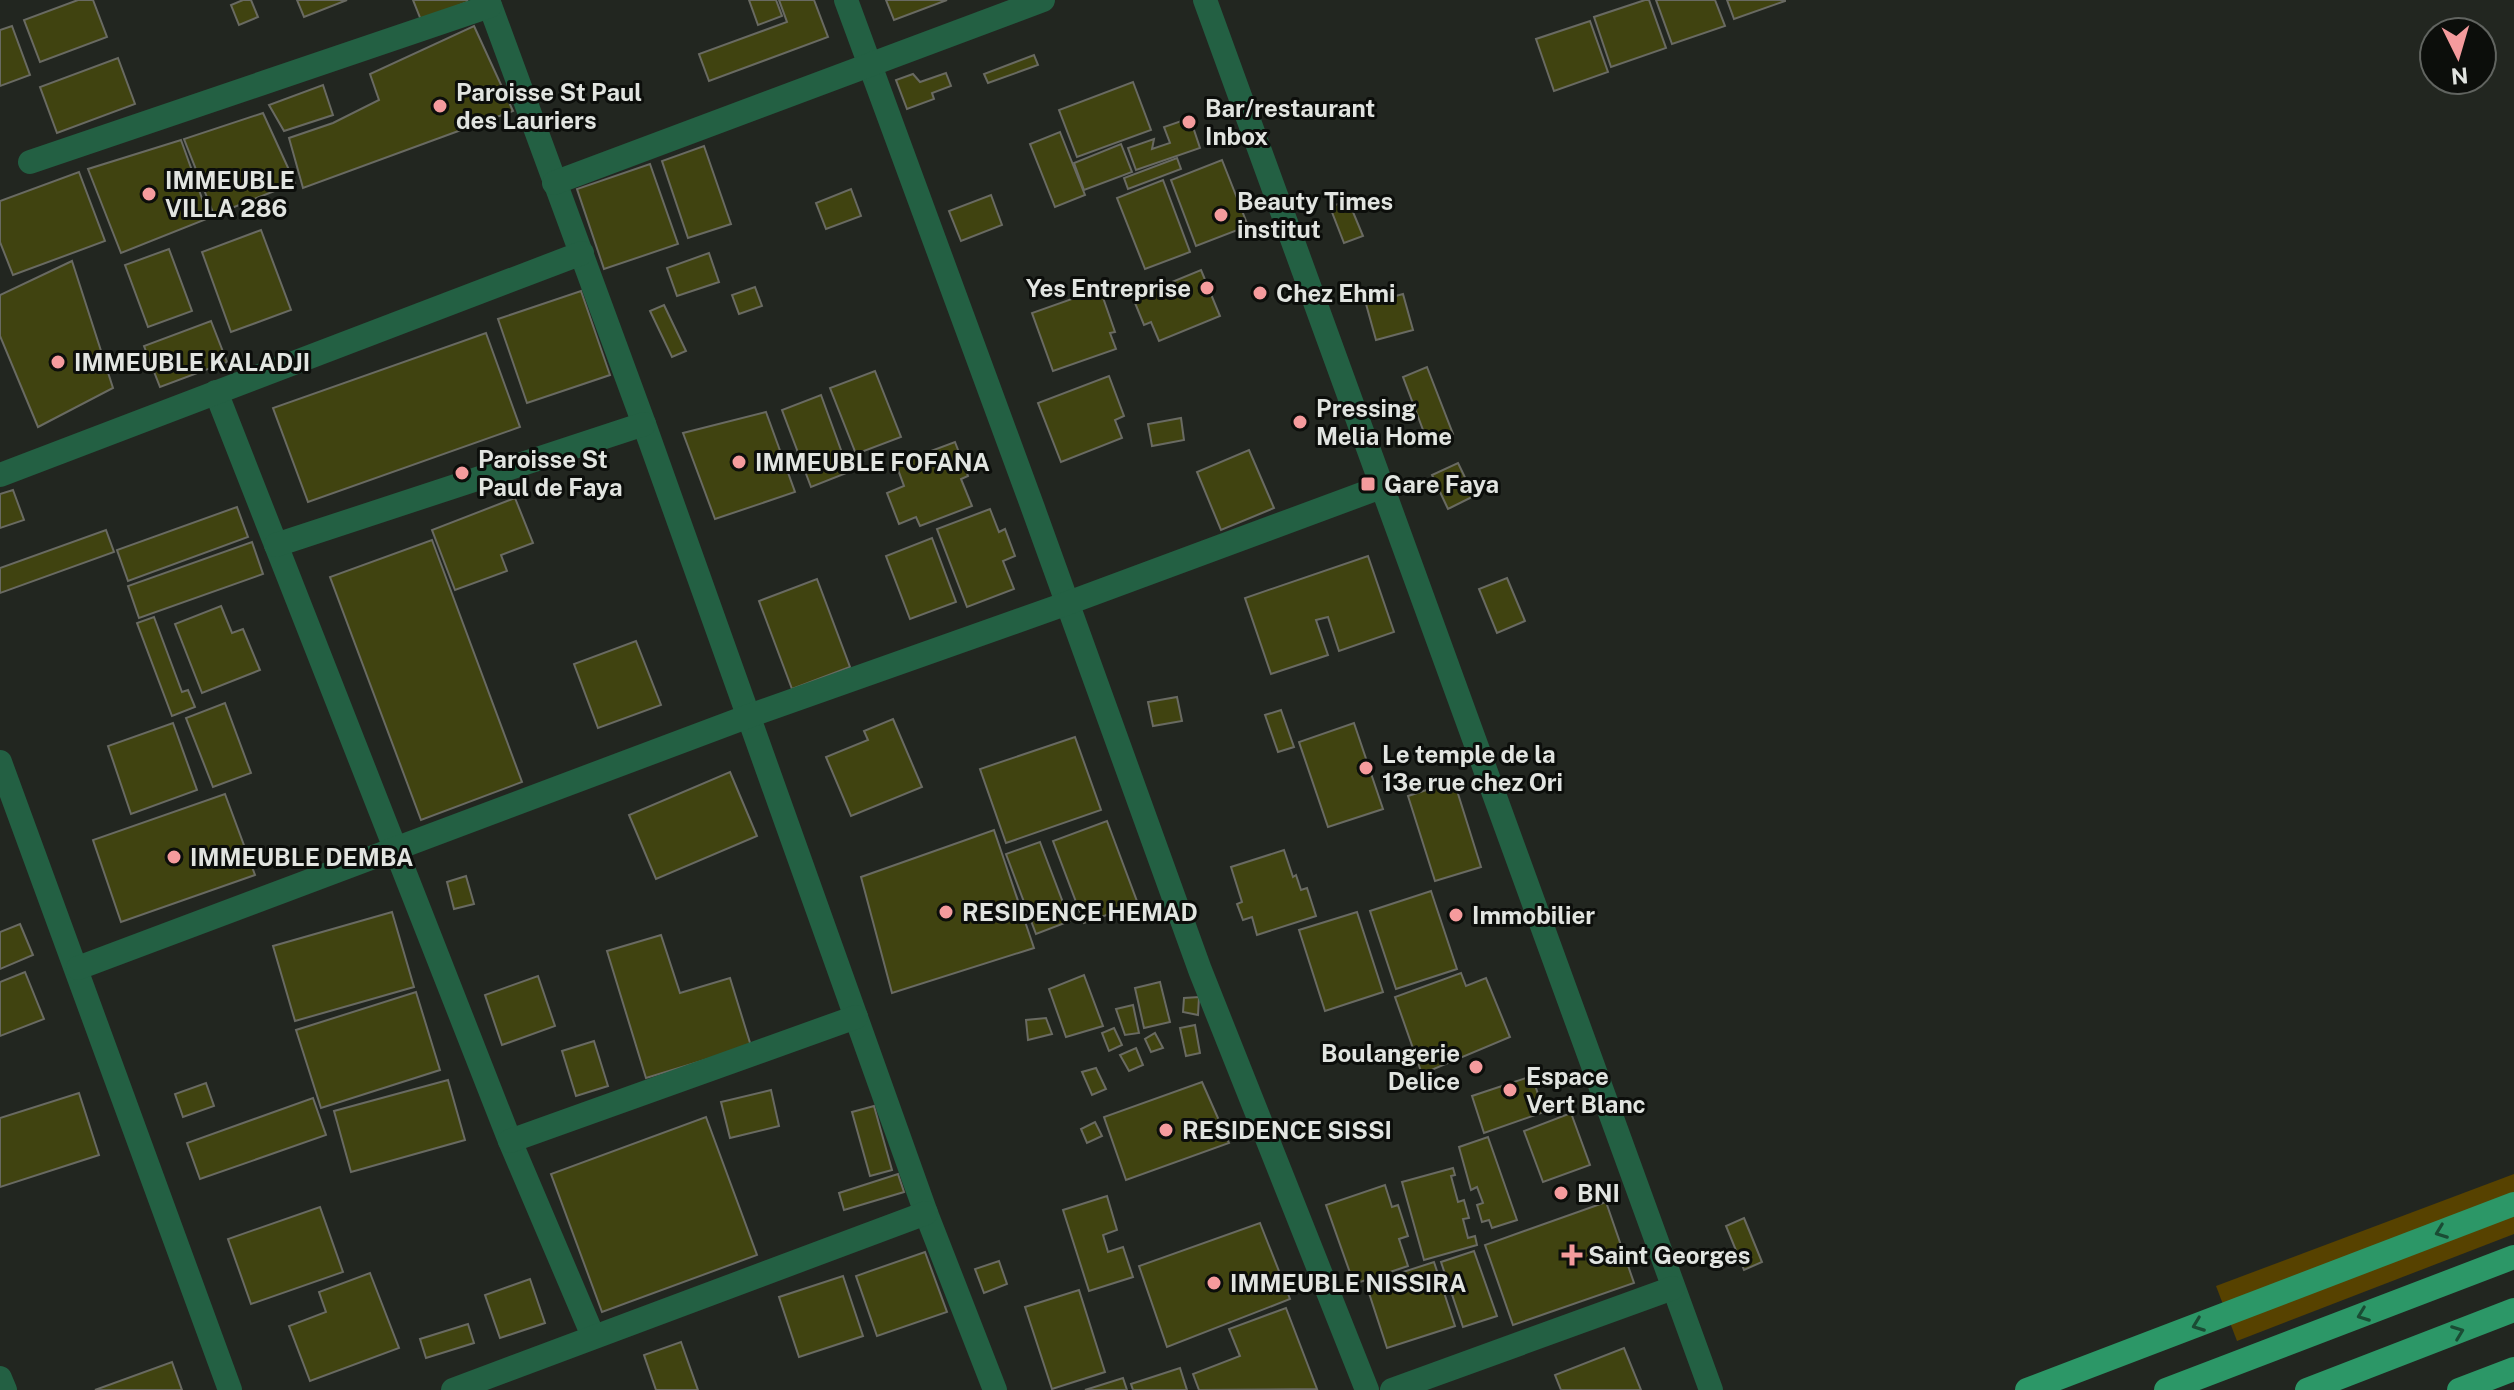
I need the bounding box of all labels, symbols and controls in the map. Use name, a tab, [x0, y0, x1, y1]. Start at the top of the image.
north arrow	[2418, 16, 2498, 96]
text: N	[2450, 62, 2469, 90]
place label: Paroisse St Paul des Lauriers	[456, 78, 642, 134]
place label: Bar/restaurant Inbox	[1205, 94, 1375, 150]
marker: Paroisse St Paul des Lauriers	[431, 97, 449, 115]
marker: Bar/restaurant Inbox	[1180, 113, 1198, 131]
place label: IMMEUBLE VILLA 286	[165, 166, 295, 222]
marker: IMMEUBLE VILLA 286	[140, 185, 158, 203]
place label: Beauty Times institut	[1237, 187, 1393, 243]
marker: Beauty Times institut	[1212, 206, 1230, 224]
place label: Yes Entreprise	[1026, 274, 1191, 302]
marker: Yes Entreprise	[1198, 279, 1216, 297]
place label: Chez Ehmi	[1276, 279, 1396, 307]
marker: Chez Ehmi	[1251, 284, 1269, 302]
place label: IMMEUBLE KALADJI	[74, 348, 310, 376]
marker: IMMEUBLE KALADJI	[49, 353, 67, 371]
place label: Pressing Melia Home	[1316, 394, 1452, 450]
marker: Pressing Melia Home	[1291, 413, 1309, 431]
place label: Paroisse St Paul de Faya	[478, 445, 623, 501]
place label: IMMEUBLE FOFANA	[755, 448, 990, 476]
marker: IMMEUBLE FOFANA	[730, 453, 748, 471]
marker: Paroisse St Paul de Faya	[453, 464, 471, 482]
place label: Gare Faya	[1384, 470, 1499, 498]
marker: Gare Faya	[1359, 475, 1377, 493]
place label: Le temple de la 13e rue chez Ori	[1382, 740, 1563, 796]
marker: Le temple de la 13e rue chez Ori	[1357, 759, 1375, 777]
place label: IMMEUBLE DEMBA	[190, 843, 414, 871]
marker: IMMEUBLE DEMBA	[165, 848, 183, 866]
place label: RESIDENCE HEMAD	[962, 898, 1198, 926]
place label: Immobilier	[1472, 901, 1595, 929]
marker: RESIDENCE HEMAD	[937, 903, 955, 921]
marker: Immobilier	[1447, 906, 1465, 924]
place label: Boulangerie Delice	[1321, 1039, 1460, 1095]
marker: Boulangerie Delice	[1467, 1058, 1485, 1076]
place label: Espace Vert Blanc	[1526, 1062, 1646, 1118]
marker: Espace Vert Blanc	[1501, 1081, 1519, 1099]
place label: RESIDENCE SISSI	[1182, 1116, 1392, 1144]
marker: RESIDENCE SISSI	[1157, 1121, 1175, 1139]
place label: BNI	[1577, 1179, 1620, 1207]
marker: BNI	[1552, 1184, 1570, 1202]
one-way arrow	[2435, 1222, 2449, 1239]
place label: Saint Georges	[1588, 1241, 1751, 1269]
marker: Saint Georges	[1563, 1246, 1581, 1264]
place label: IMMEUBLE NISSIRA	[1230, 1269, 1467, 1297]
marker: IMMEUBLE NISSIRA	[1205, 1274, 1223, 1292]
one-way arrow	[2357, 1305, 2371, 1322]
one-way arrow	[2192, 1315, 2206, 1332]
one-way arrow	[2450, 1325, 2464, 1342]

